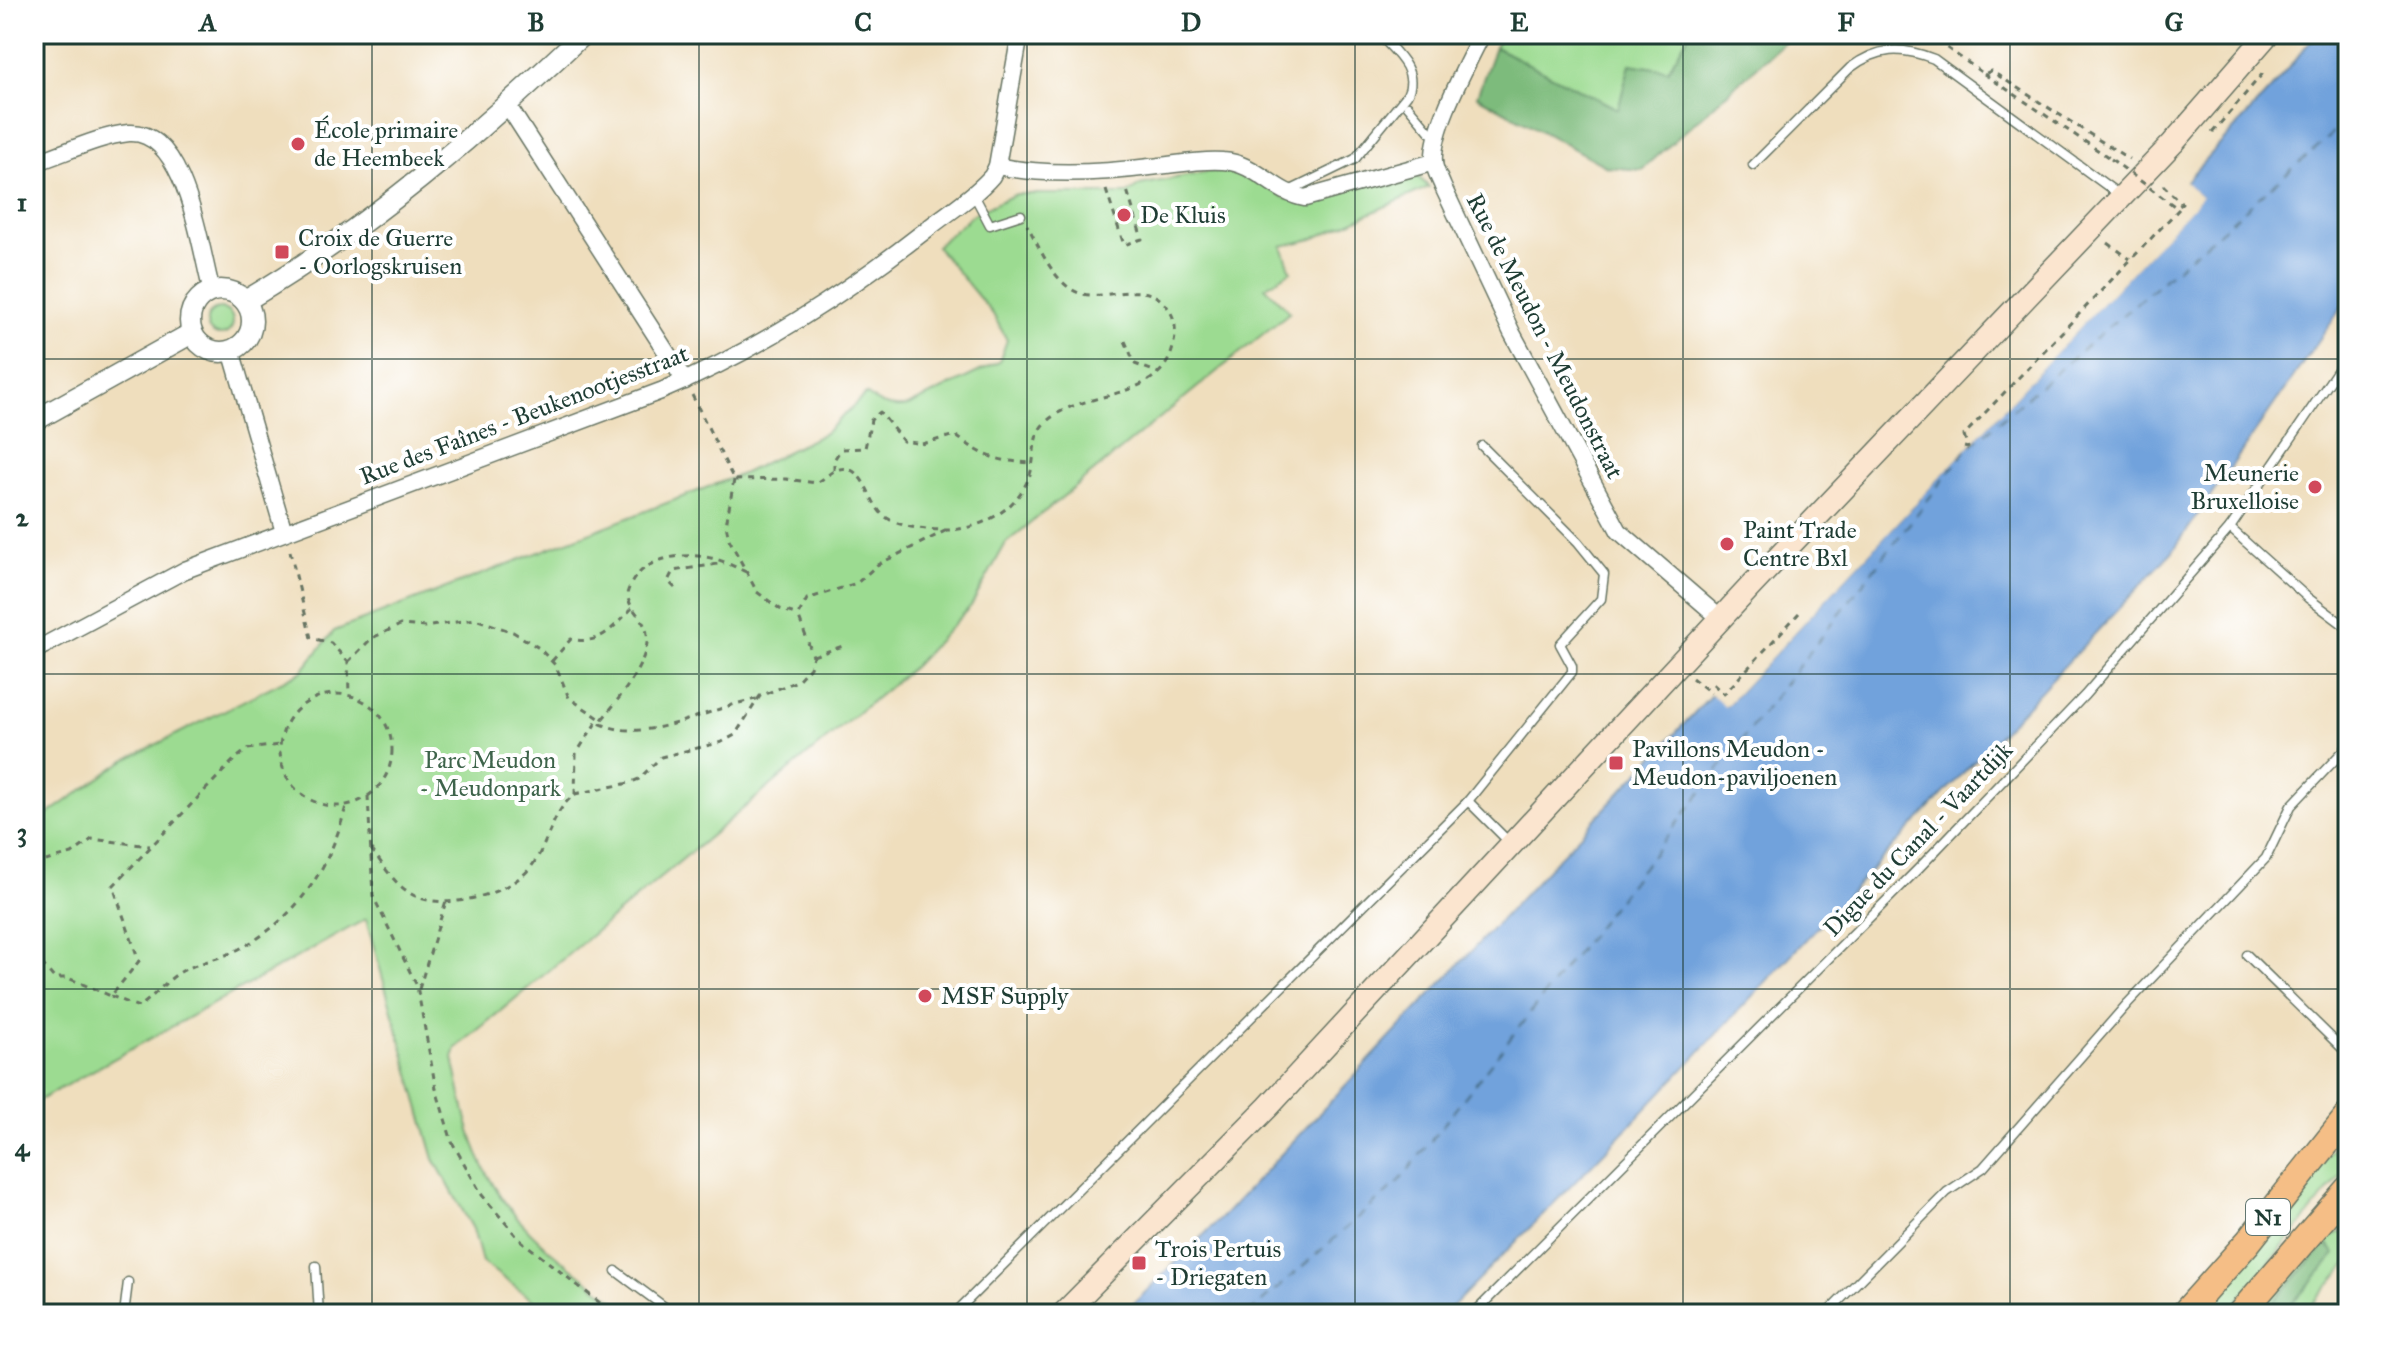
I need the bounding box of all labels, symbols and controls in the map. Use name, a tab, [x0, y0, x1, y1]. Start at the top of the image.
text: A	[197, 6, 217, 38]
text: B	[527, 6, 545, 38]
text: C	[854, 6, 872, 38]
text: D	[1181, 6, 1201, 38]
text: E	[1510, 6, 1529, 38]
text: F	[1838, 6, 1855, 38]
text: G	[2164, 6, 2184, 38]
place label: École primaire de Heembeek	[314, 115, 458, 173]
marker: École primaire de Heembeek	[289, 135, 307, 153]
text: 1	[17, 186, 27, 218]
street label: Rue de Meudon - Meudonstraat	[1460, 188, 1630, 484]
place label: De Kluis	[1140, 200, 1226, 230]
marker: De Kluis	[1115, 206, 1133, 224]
place label: Croix de Guerre - Oorlogskruisen	[298, 223, 462, 281]
marker: Croix de Guerre - Oorlogskruisen	[273, 243, 291, 261]
street label: Rue des Faînes - Beukenootjesstraat	[355, 338, 693, 492]
place label: Meunerie Bruxelloise	[2190, 458, 2299, 516]
marker: Meunerie Bruxelloise	[2306, 478, 2324, 496]
text: 2	[16, 501, 30, 533]
place label: Paint Trade Centre Bxl	[1743, 515, 1857, 573]
marker: Paint Trade Centre Bxl	[1718, 535, 1736, 553]
place label: Pavillons Meudon - Meudon-paviljoenen	[1632, 734, 1837, 792]
street label: Digue du Canal - Vaartdijk	[1817, 735, 2019, 943]
park label: Parc Meudon - Meudonpark	[419, 745, 562, 803]
marker: Pavillons Meudon - Meudon-paviljoenen	[1607, 754, 1625, 772]
text: 3	[17, 816, 27, 848]
place label: MSF Supply	[941, 981, 1069, 1011]
marker: MSF Supply	[916, 987, 934, 1005]
text: 4	[15, 1131, 31, 1163]
road number: N1	[2246, 1199, 2290, 1235]
place label: Trois Pertuis - Driegaten	[1155, 1234, 1281, 1292]
marker: Trois Pertuis - Driegaten	[1130, 1254, 1148, 1272]

